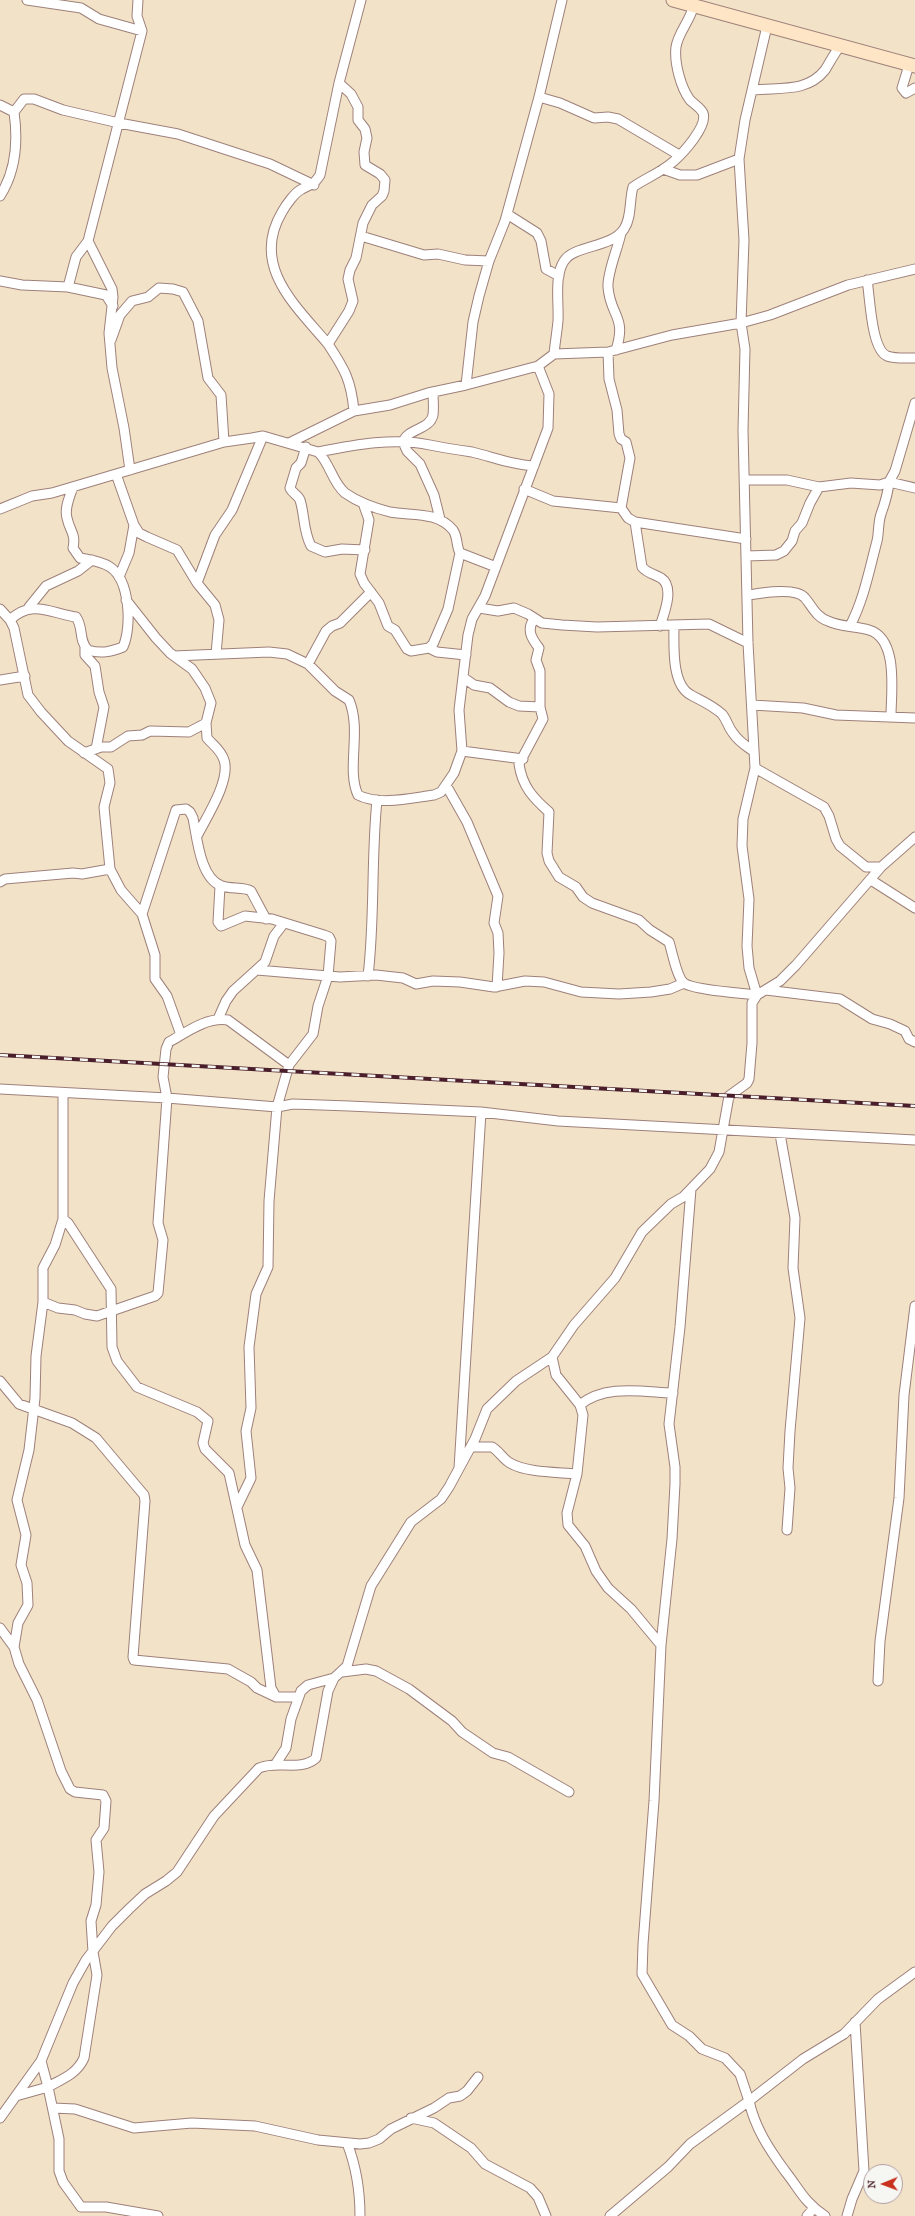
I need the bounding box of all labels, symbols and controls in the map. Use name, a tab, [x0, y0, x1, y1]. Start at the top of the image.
north arrow	[863, 2164, 903, 2204]
text: N	[865, 2180, 878, 2189]

